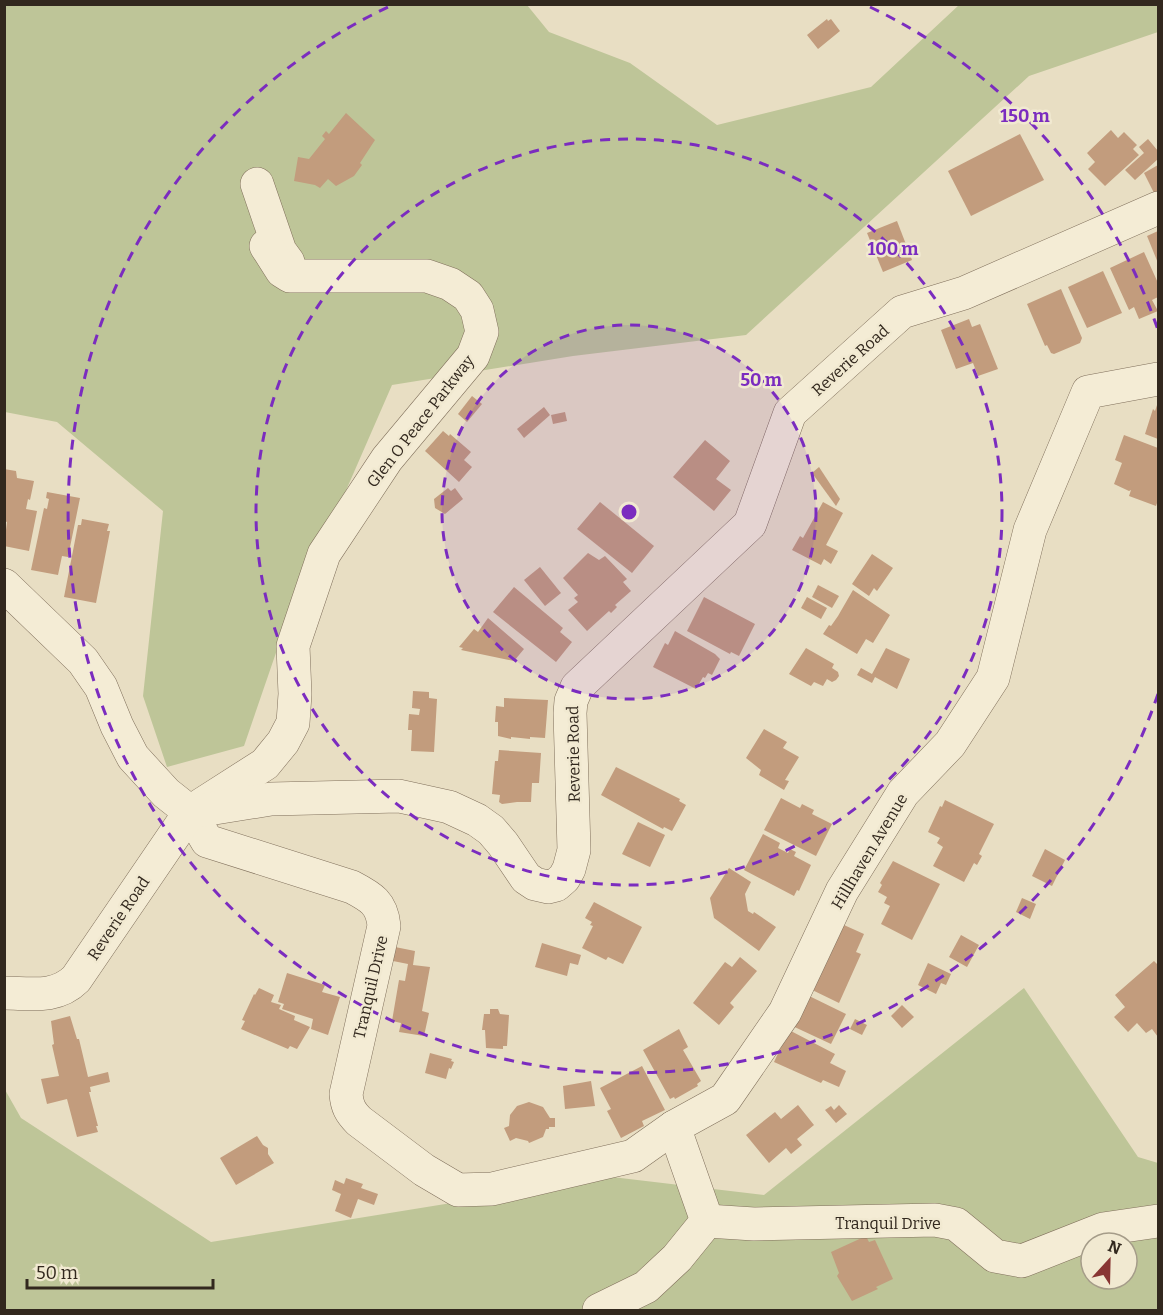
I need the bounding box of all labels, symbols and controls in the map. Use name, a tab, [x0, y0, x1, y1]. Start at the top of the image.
text: 150 m	[1000, 105, 1050, 127]
text: 100 m	[867, 238, 919, 260]
street label: Reverie Road	[808, 321, 893, 400]
street label: Glen O Peace Parkway	[363, 351, 478, 491]
text: 50 m	[740, 369, 782, 391]
centre of rings	[619, 502, 639, 522]
street label: Reverie Road	[563, 705, 584, 803]
street label: Hillhaven Avenue	[827, 790, 911, 913]
street label: Reverie Road	[83, 872, 154, 964]
street label: Tranquil Drive	[349, 934, 392, 1041]
street label: Tranquil Drive	[835, 1214, 941, 1233]
north arrow	[1079, 1231, 1139, 1291]
text: N	[1105, 1236, 1124, 1259]
scale bar	[27, 1252, 213, 1290]
text: 50 m	[36, 1262, 78, 1284]

